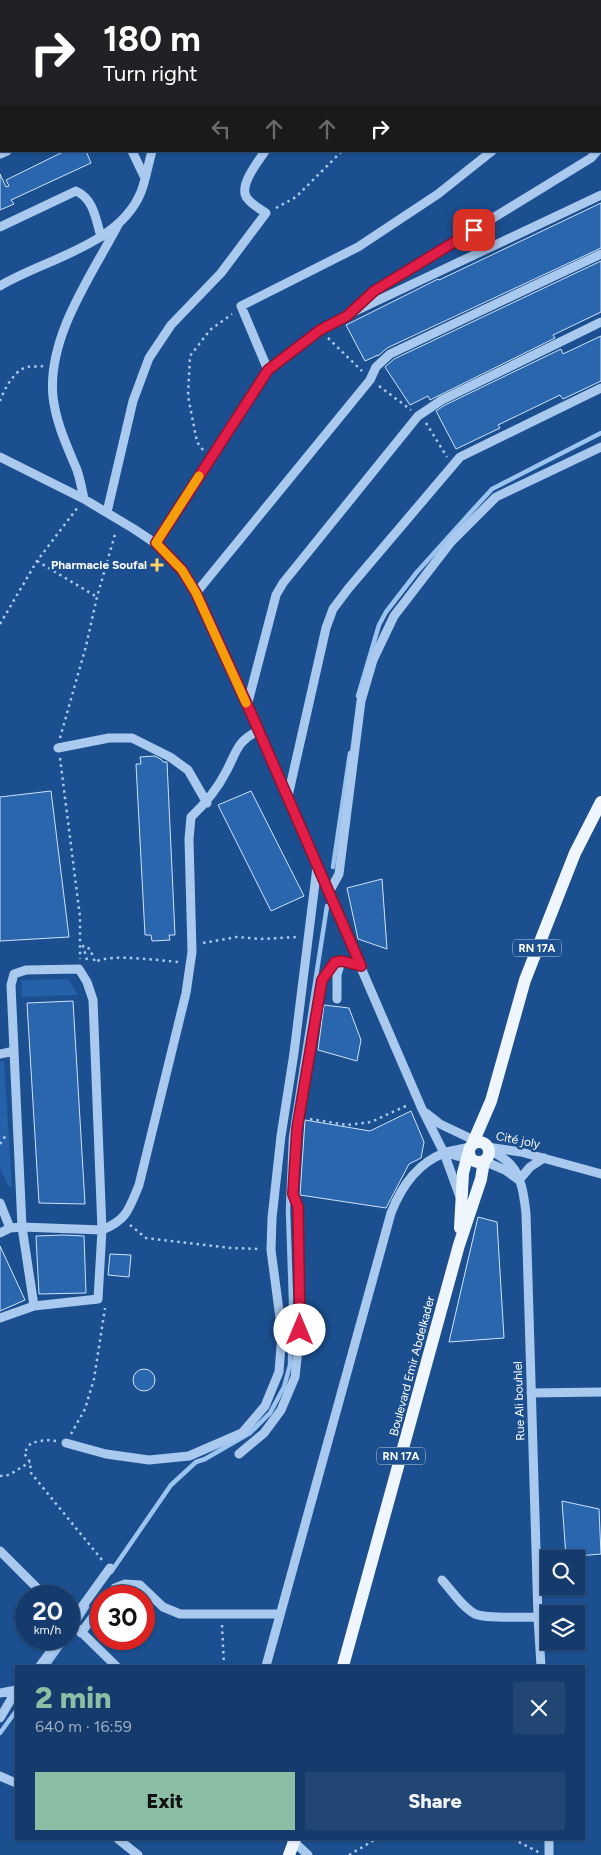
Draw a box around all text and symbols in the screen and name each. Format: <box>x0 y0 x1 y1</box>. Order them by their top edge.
text: 180 m <box>103 18 201 60</box>
icon: right <box>20 20 85 85</box>
text: Turn right <box>103 60 198 87</box>
icon: left <box>207 115 235 143</box>
icon: ahead <box>260 115 288 143</box>
icon: ahead <box>313 115 341 143</box>
icon: right <box>366 115 394 143</box>
pin <box>453 209 495 251</box>
icon: arrive <box>460 216 488 244</box>
place label: Pharmacie Soufal <box>51 558 147 572</box>
marker: Pharmacie Soufal <box>151 559 163 571</box>
road number: RN 17A <box>513 940 561 956</box>
street label: Cité joly <box>495 1129 542 1151</box>
street label: Boulevard Emir Abdelkader <box>387 1295 437 1437</box>
position arrow <box>273 1303 325 1355</box>
street label: Rue Ali bouhlel <box>511 1361 527 1441</box>
road number: RN 17A <box>377 1448 425 1464</box>
map controls <box>540 1550 585 1650</box>
button: search <box>540 1550 585 1595</box>
speed limit sign: 30 <box>90 1585 155 1650</box>
text: 20 <box>32 1596 63 1626</box>
button: layers <box>540 1605 585 1650</box>
text: km/h <box>34 1623 61 1637</box>
text: 2 min <box>35 1679 112 1716</box>
button: close <box>513 1682 565 1734</box>
text: 640 m · 16:59 <box>35 1717 132 1736</box>
button: Exit <box>35 1772 295 1830</box>
button: Share <box>305 1772 565 1830</box>

